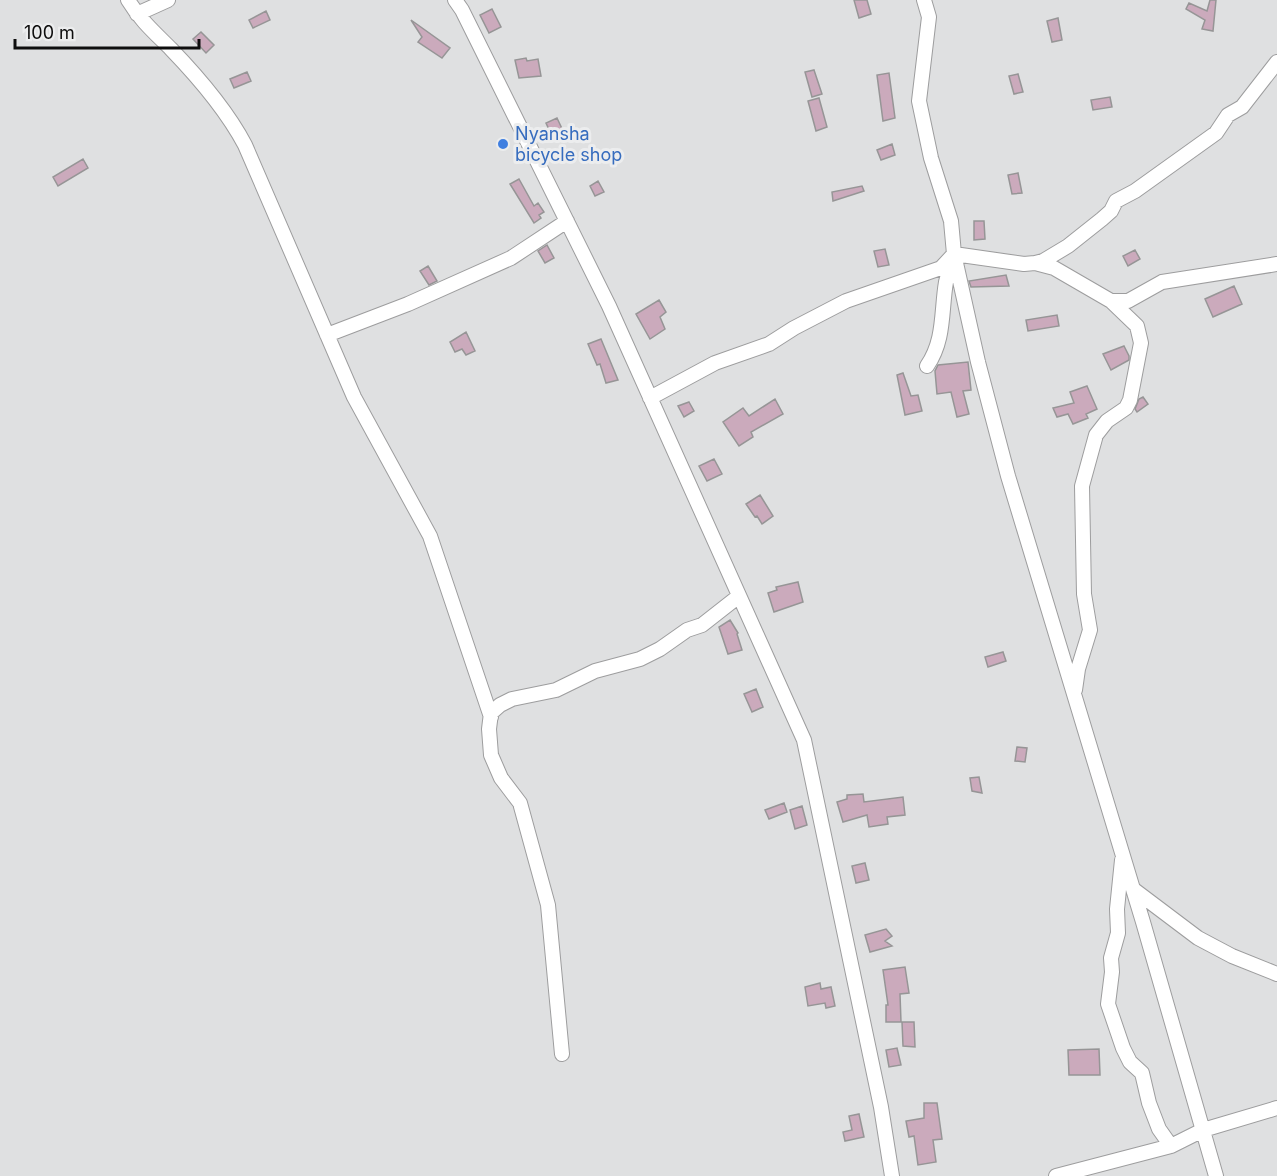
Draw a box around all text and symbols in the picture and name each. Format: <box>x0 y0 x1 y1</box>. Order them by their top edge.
scale bar <box>15 12 200 50</box>
text: 100 m <box>24 22 75 43</box>
place label: Nyansha bicycle shop <box>515 123 622 165</box>
marker: Nyansha bicycle shop <box>496 137 510 151</box>

